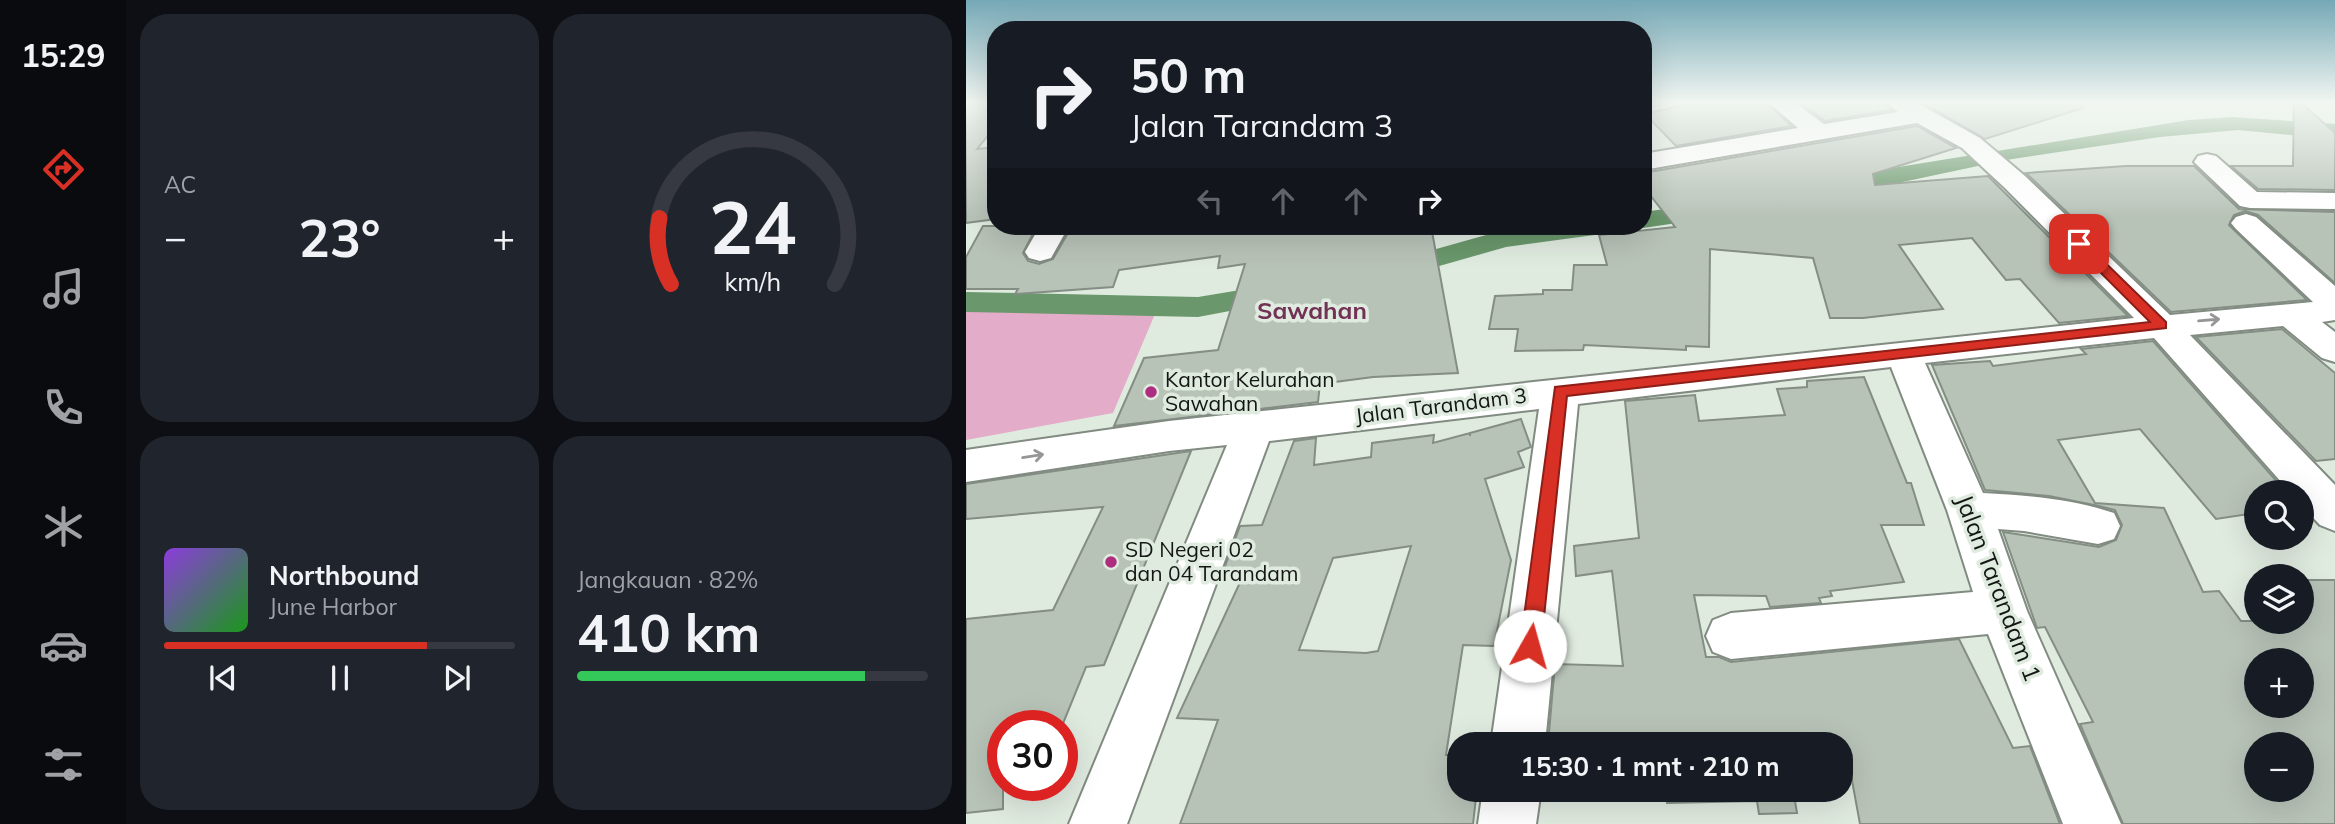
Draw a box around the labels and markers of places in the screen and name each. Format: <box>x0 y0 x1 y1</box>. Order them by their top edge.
pin <box>2049 214 2109 274</box>
place label: Kantor Kelurahan Sawahan <box>1165 366 1335 416</box>
marker: Kantor Kelurahan Sawahan <box>1143 384 1159 400</box>
place label: SD Negeri 02 dan 04 Tarandam <box>1125 536 1298 586</box>
marker: SD Negeri 02 dan 04 Tarandam <box>1103 554 1119 570</box>

